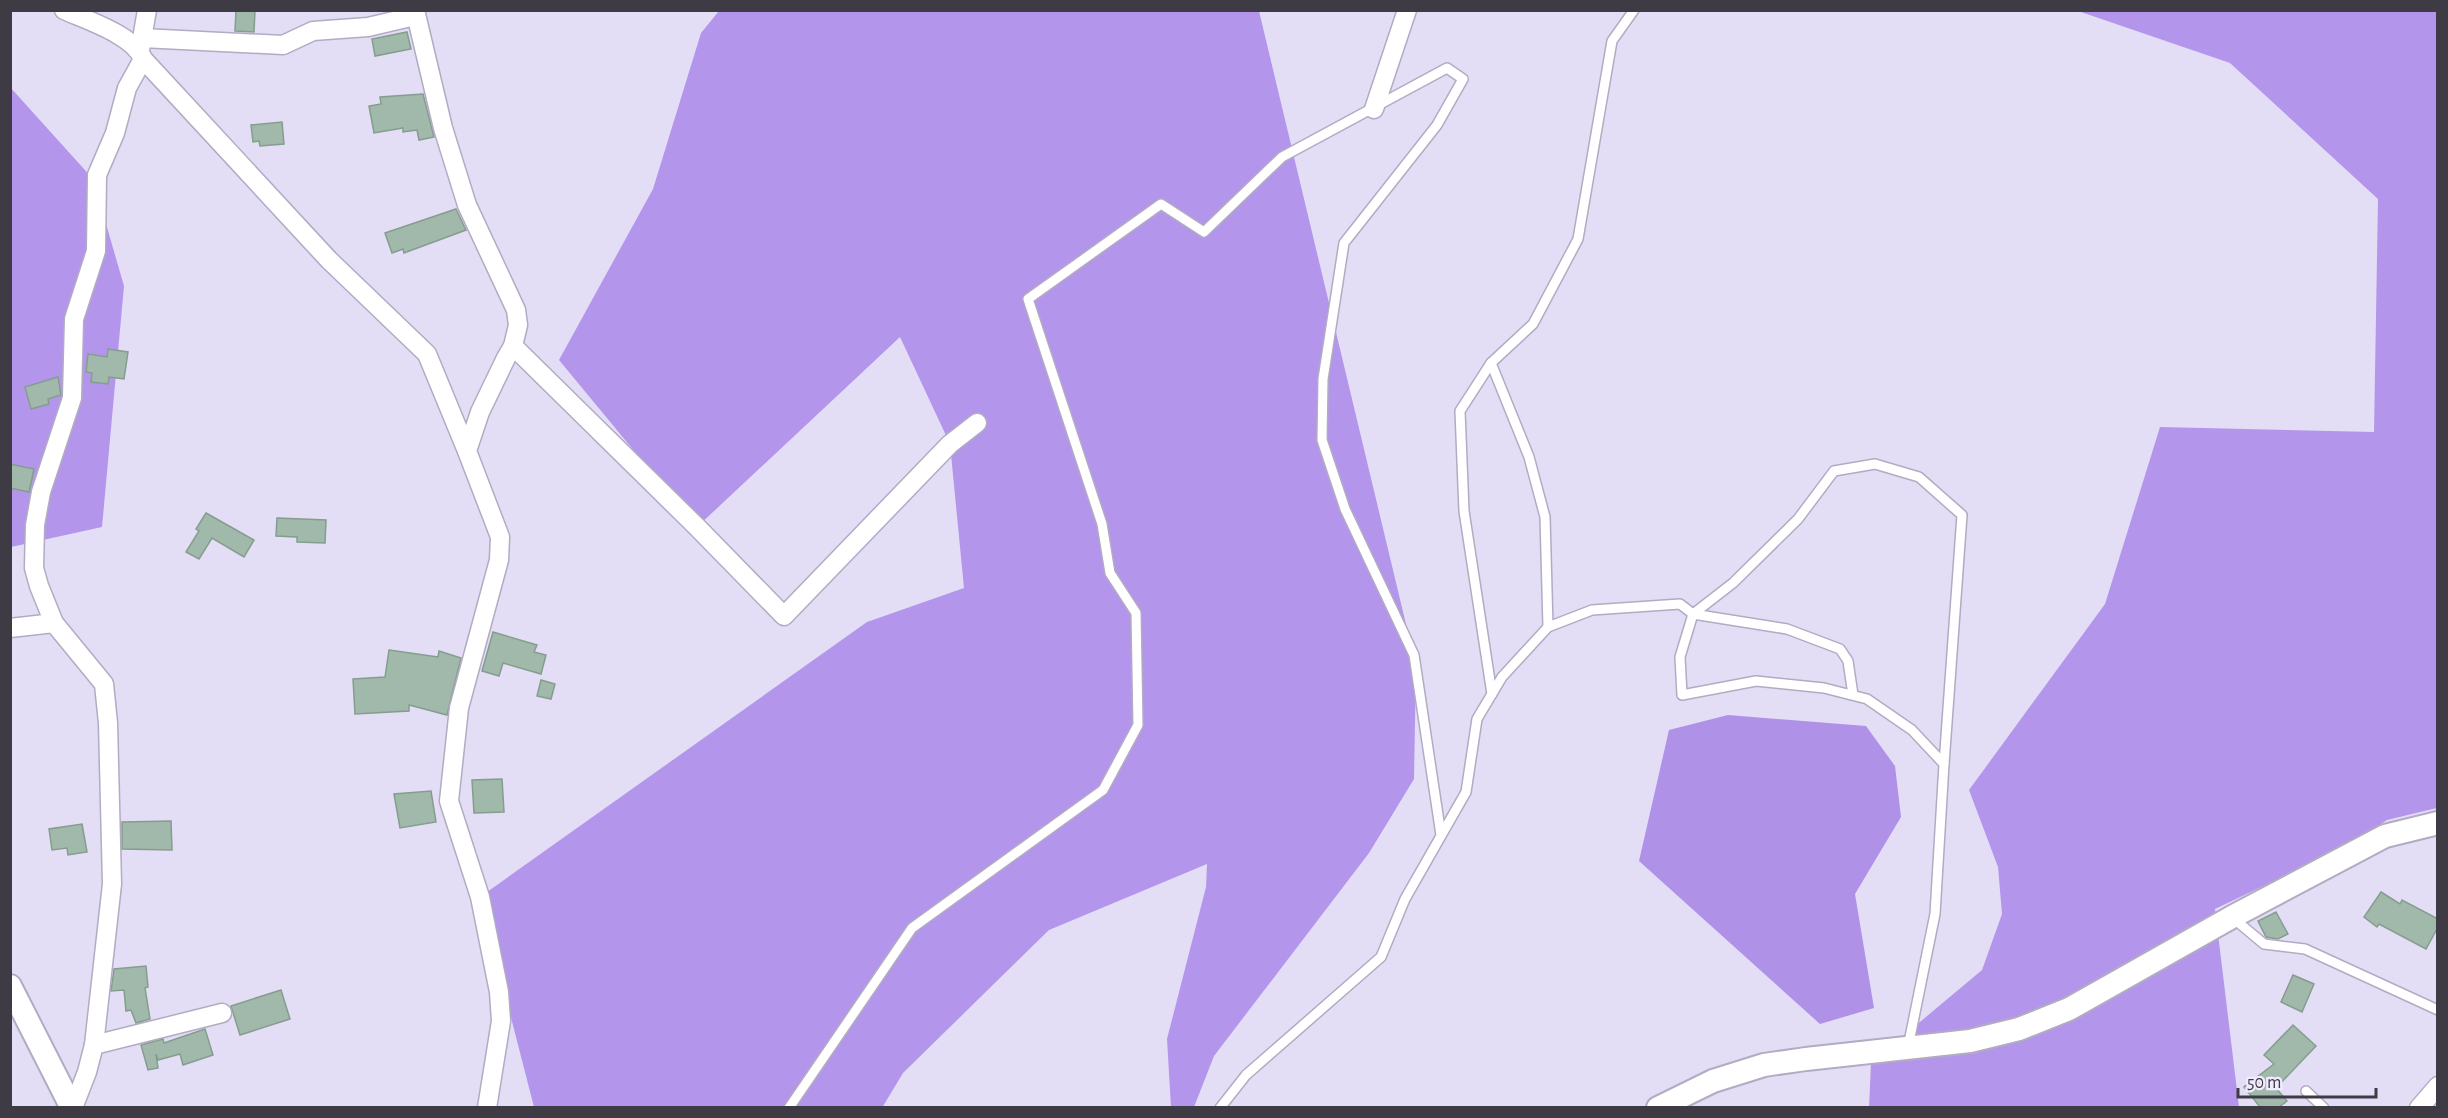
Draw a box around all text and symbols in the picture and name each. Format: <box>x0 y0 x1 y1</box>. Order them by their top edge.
scale bar <box>2238 1061 2376 1099</box>
text: 50 m <box>2247 1074 2281 1092</box>

